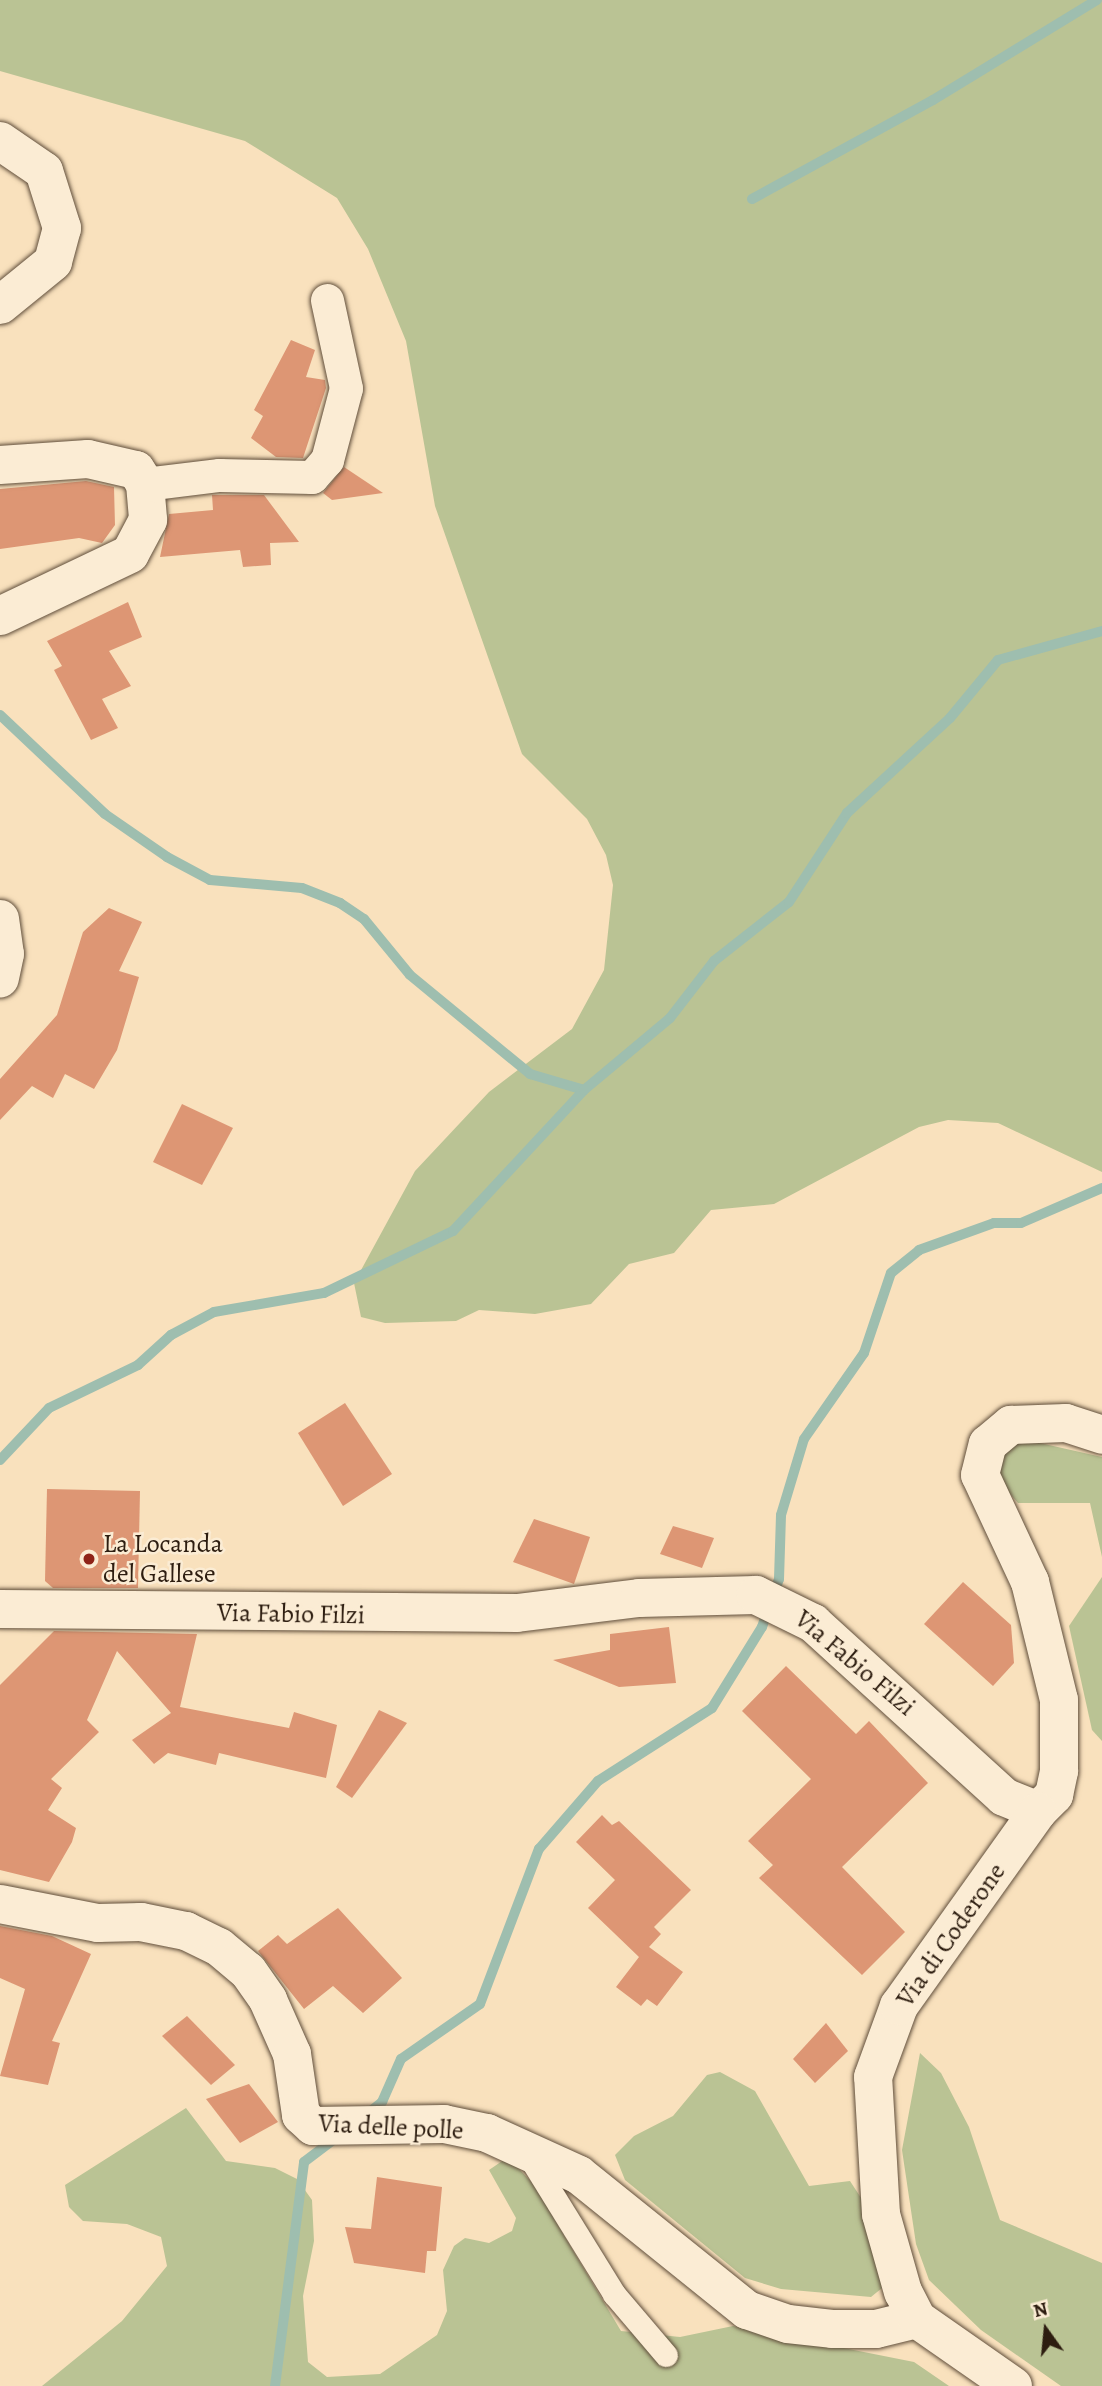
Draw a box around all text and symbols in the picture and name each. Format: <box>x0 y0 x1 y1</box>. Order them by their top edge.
place label: La Locanda del Gallese <box>103 1528 223 1590</box>
marker: La Locanda del Gallese <box>81 1551 97 1567</box>
street label: Via Fabio Filzi <box>217 1597 365 1631</box>
street label: Via Fabio Filzi <box>788 1603 922 1723</box>
street label: Via di Coderone <box>890 1857 1012 2013</box>
street label: Via delle polle <box>318 2108 464 2146</box>
north arrow <box>1011 2295 1081 2365</box>
text: N <box>1031 2295 1051 2324</box>

